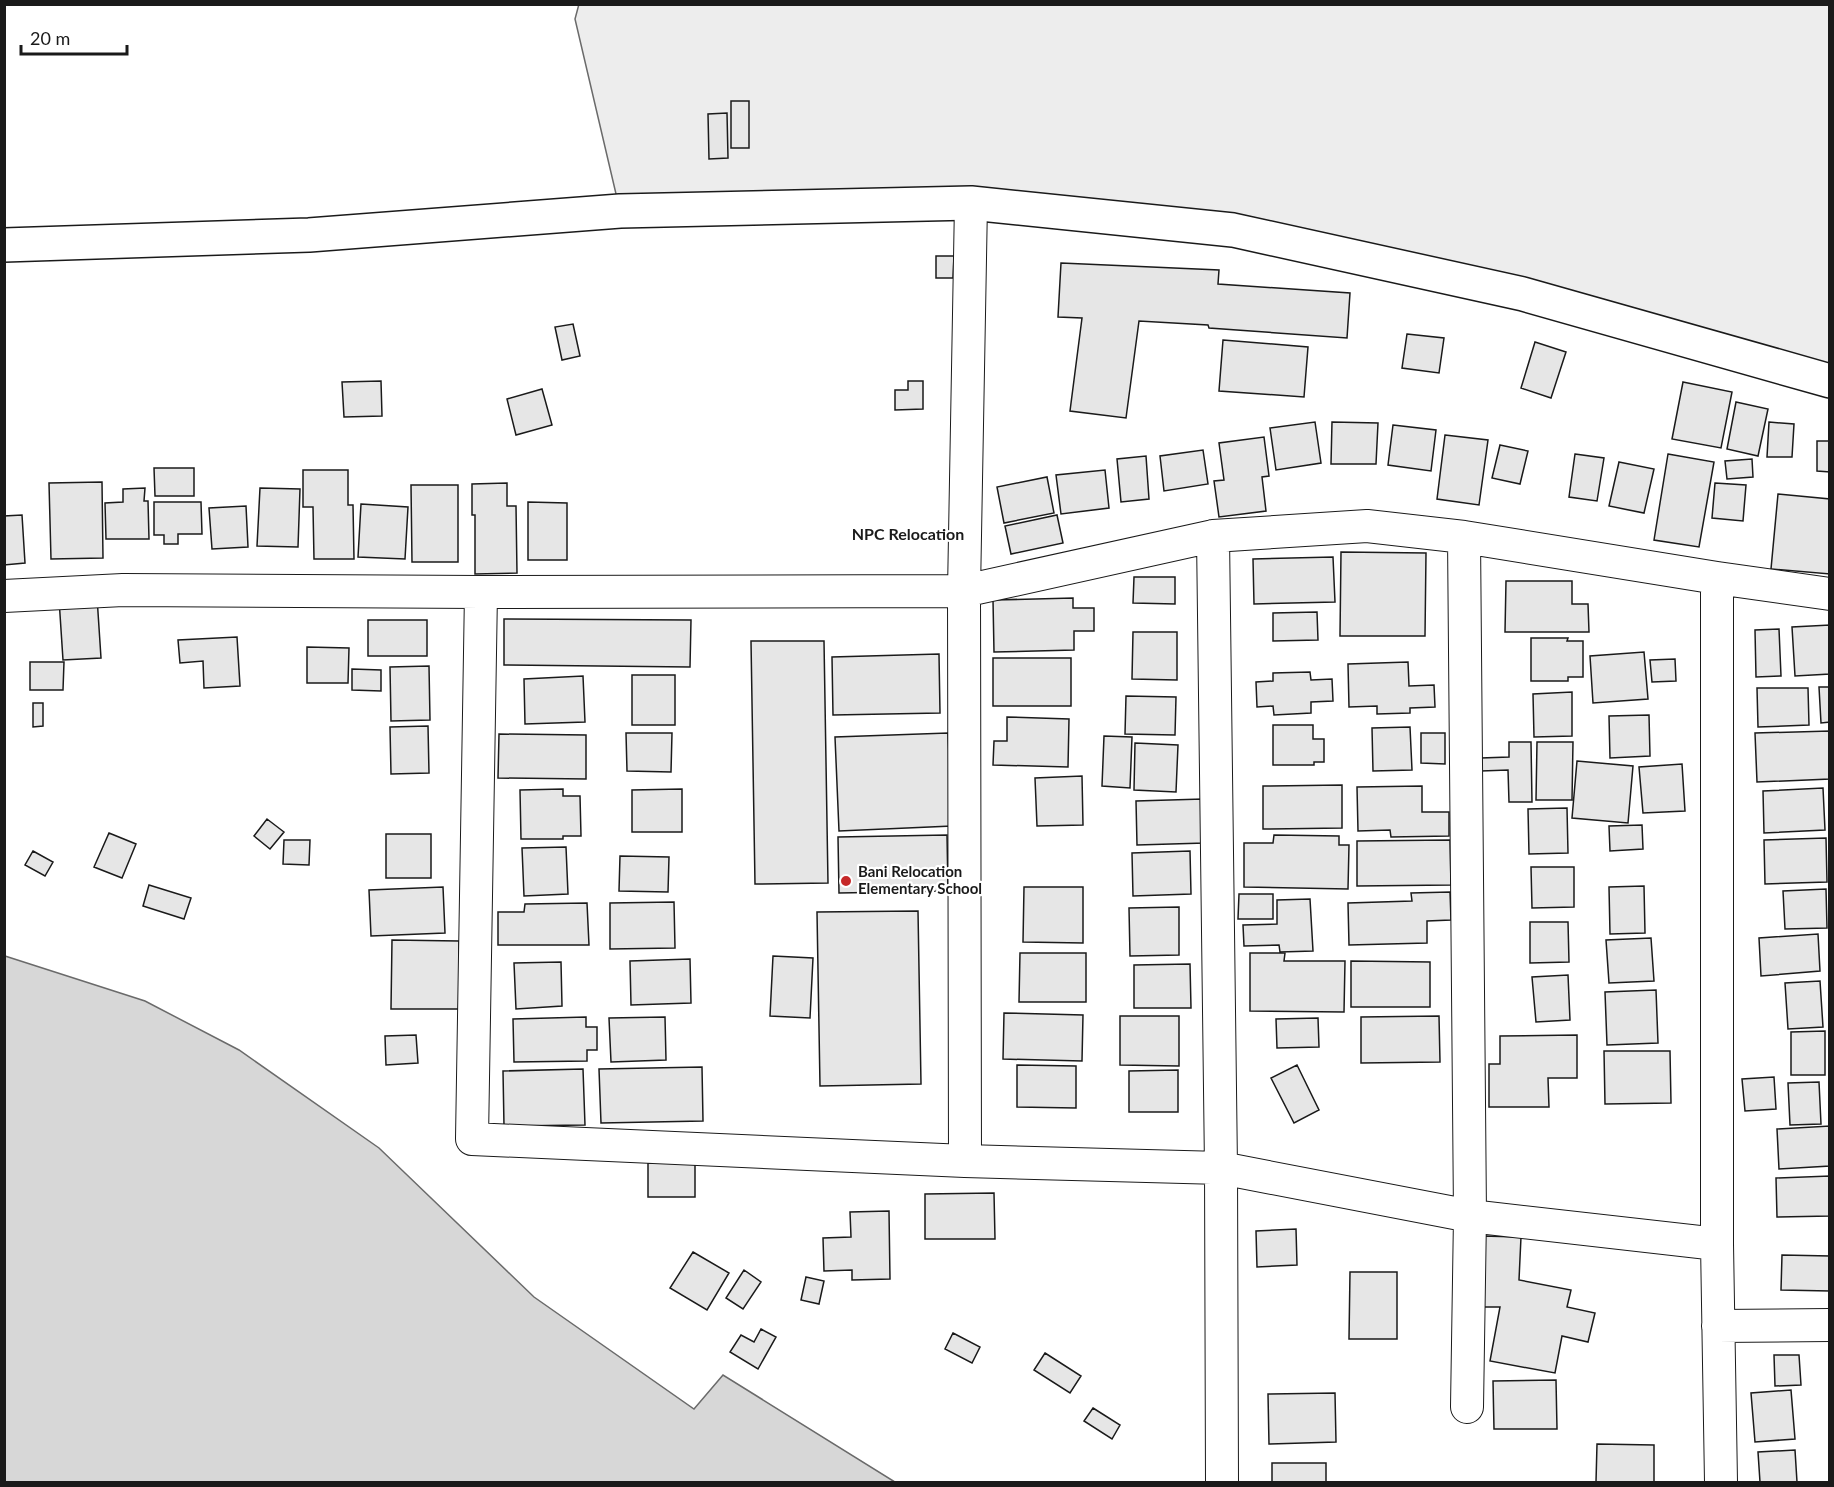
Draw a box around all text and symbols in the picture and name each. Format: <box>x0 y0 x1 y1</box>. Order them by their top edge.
scale bar <box>21 18 128 56</box>
text: 20 m <box>30 27 70 49</box>
district label: NPC Relocation <box>852 524 964 543</box>
place label: Bani Relocation Elementary School <box>858 862 982 897</box>
marker: Bani Relocation Elementary School <box>839 874 853 888</box>

